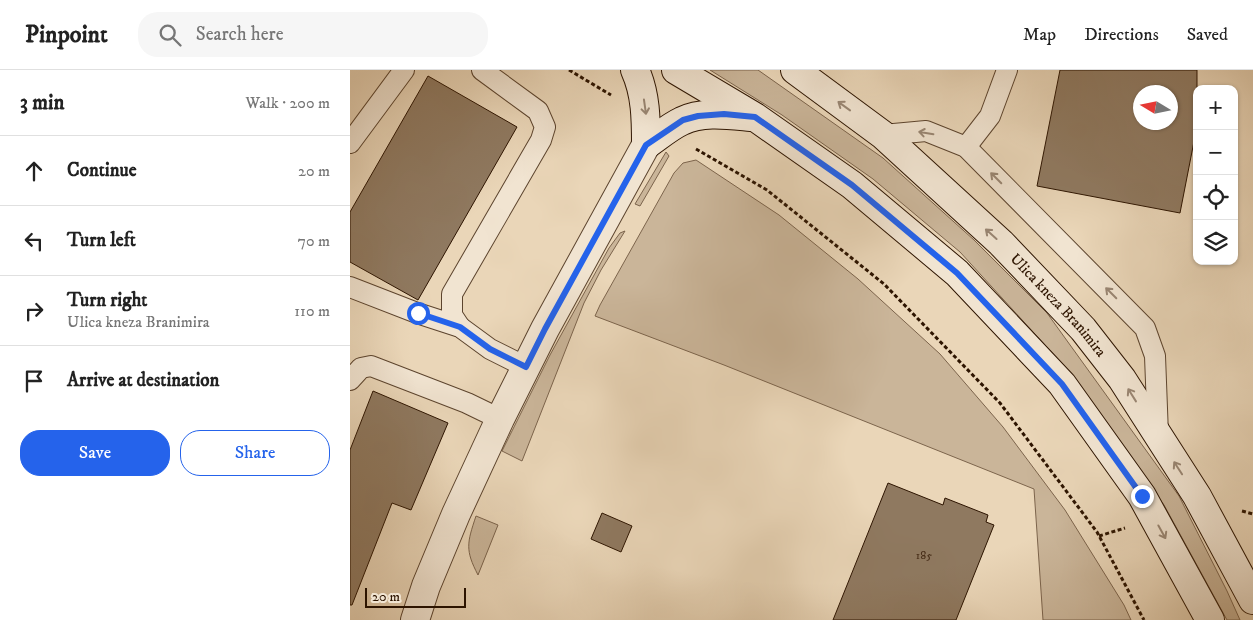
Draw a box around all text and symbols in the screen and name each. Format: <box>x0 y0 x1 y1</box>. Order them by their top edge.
search box <box>138 12 488 57</box>
text: Pinpoint <box>25 20 108 50</box>
icon: search <box>156 21 184 49</box>
text: Search here <box>196 23 284 46</box>
text: Map <box>1023 24 1056 46</box>
text: Directions <box>1084 24 1159 46</box>
text: Saved <box>1187 24 1228 46</box>
north arrow <box>1133 85 1178 130</box>
map controls <box>1193 85 1238 265</box>
button: + <box>1193 85 1238 130</box>
text: 3 min <box>20 90 65 116</box>
text: Walk · 200 m <box>246 93 330 113</box>
one-way arrow <box>640 99 650 115</box>
one-way arrow <box>837 101 851 111</box>
one-way arrow <box>918 128 934 137</box>
button: − <box>1193 130 1238 175</box>
icon: ahead <box>20 157 48 185</box>
text: Continue <box>67 159 137 182</box>
text: 20 m <box>298 161 330 181</box>
one-way arrow <box>990 172 1002 184</box>
button: locate <box>1193 175 1238 220</box>
button: layers <box>1193 220 1238 265</box>
icon: left <box>20 227 48 255</box>
one-way arrow <box>985 228 998 240</box>
text: Turn left <box>67 229 136 252</box>
text: 70 m <box>298 231 330 251</box>
street label: Ulica kneza Branimira <box>1006 250 1111 361</box>
one-way arrow <box>1104 287 1117 299</box>
text: Turn right <box>67 289 147 312</box>
icon: right <box>20 297 48 325</box>
text: 110 m <box>294 301 330 321</box>
route start <box>407 302 430 325</box>
text: Ulica kneza Branimira <box>67 312 210 332</box>
icon: arrive <box>20 367 48 395</box>
text: Arrive at destination <box>67 369 219 392</box>
one-way arrow <box>1127 389 1137 403</box>
button: Save <box>20 430 170 476</box>
button: Share <box>180 430 330 476</box>
one-way arrow <box>1173 461 1184 475</box>
route end <box>1131 485 1154 508</box>
one-way arrow <box>1157 524 1167 539</box>
house number: 185 <box>916 548 932 563</box>
scale bar <box>365 585 466 608</box>
text: 20 m <box>372 588 400 606</box>

